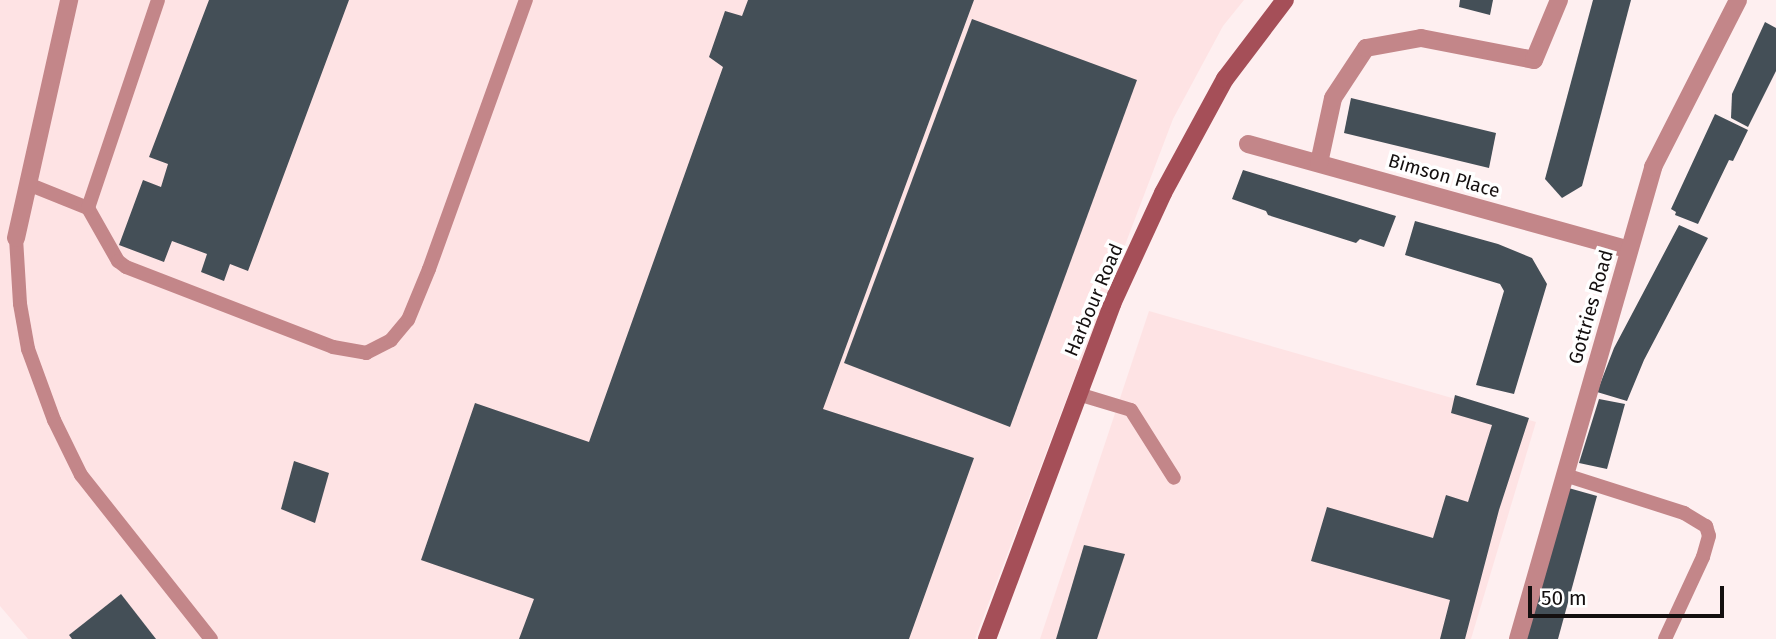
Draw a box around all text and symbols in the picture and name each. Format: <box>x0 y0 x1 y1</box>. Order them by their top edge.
street label: Bimson Place <box>1386 149 1502 203</box>
street label: Harbour Road <box>1060 240 1128 360</box>
street label: Gottries Road <box>1564 247 1618 367</box>
scale bar <box>1531 572 1727 616</box>
text: 50 m <box>1541 585 1587 611</box>

